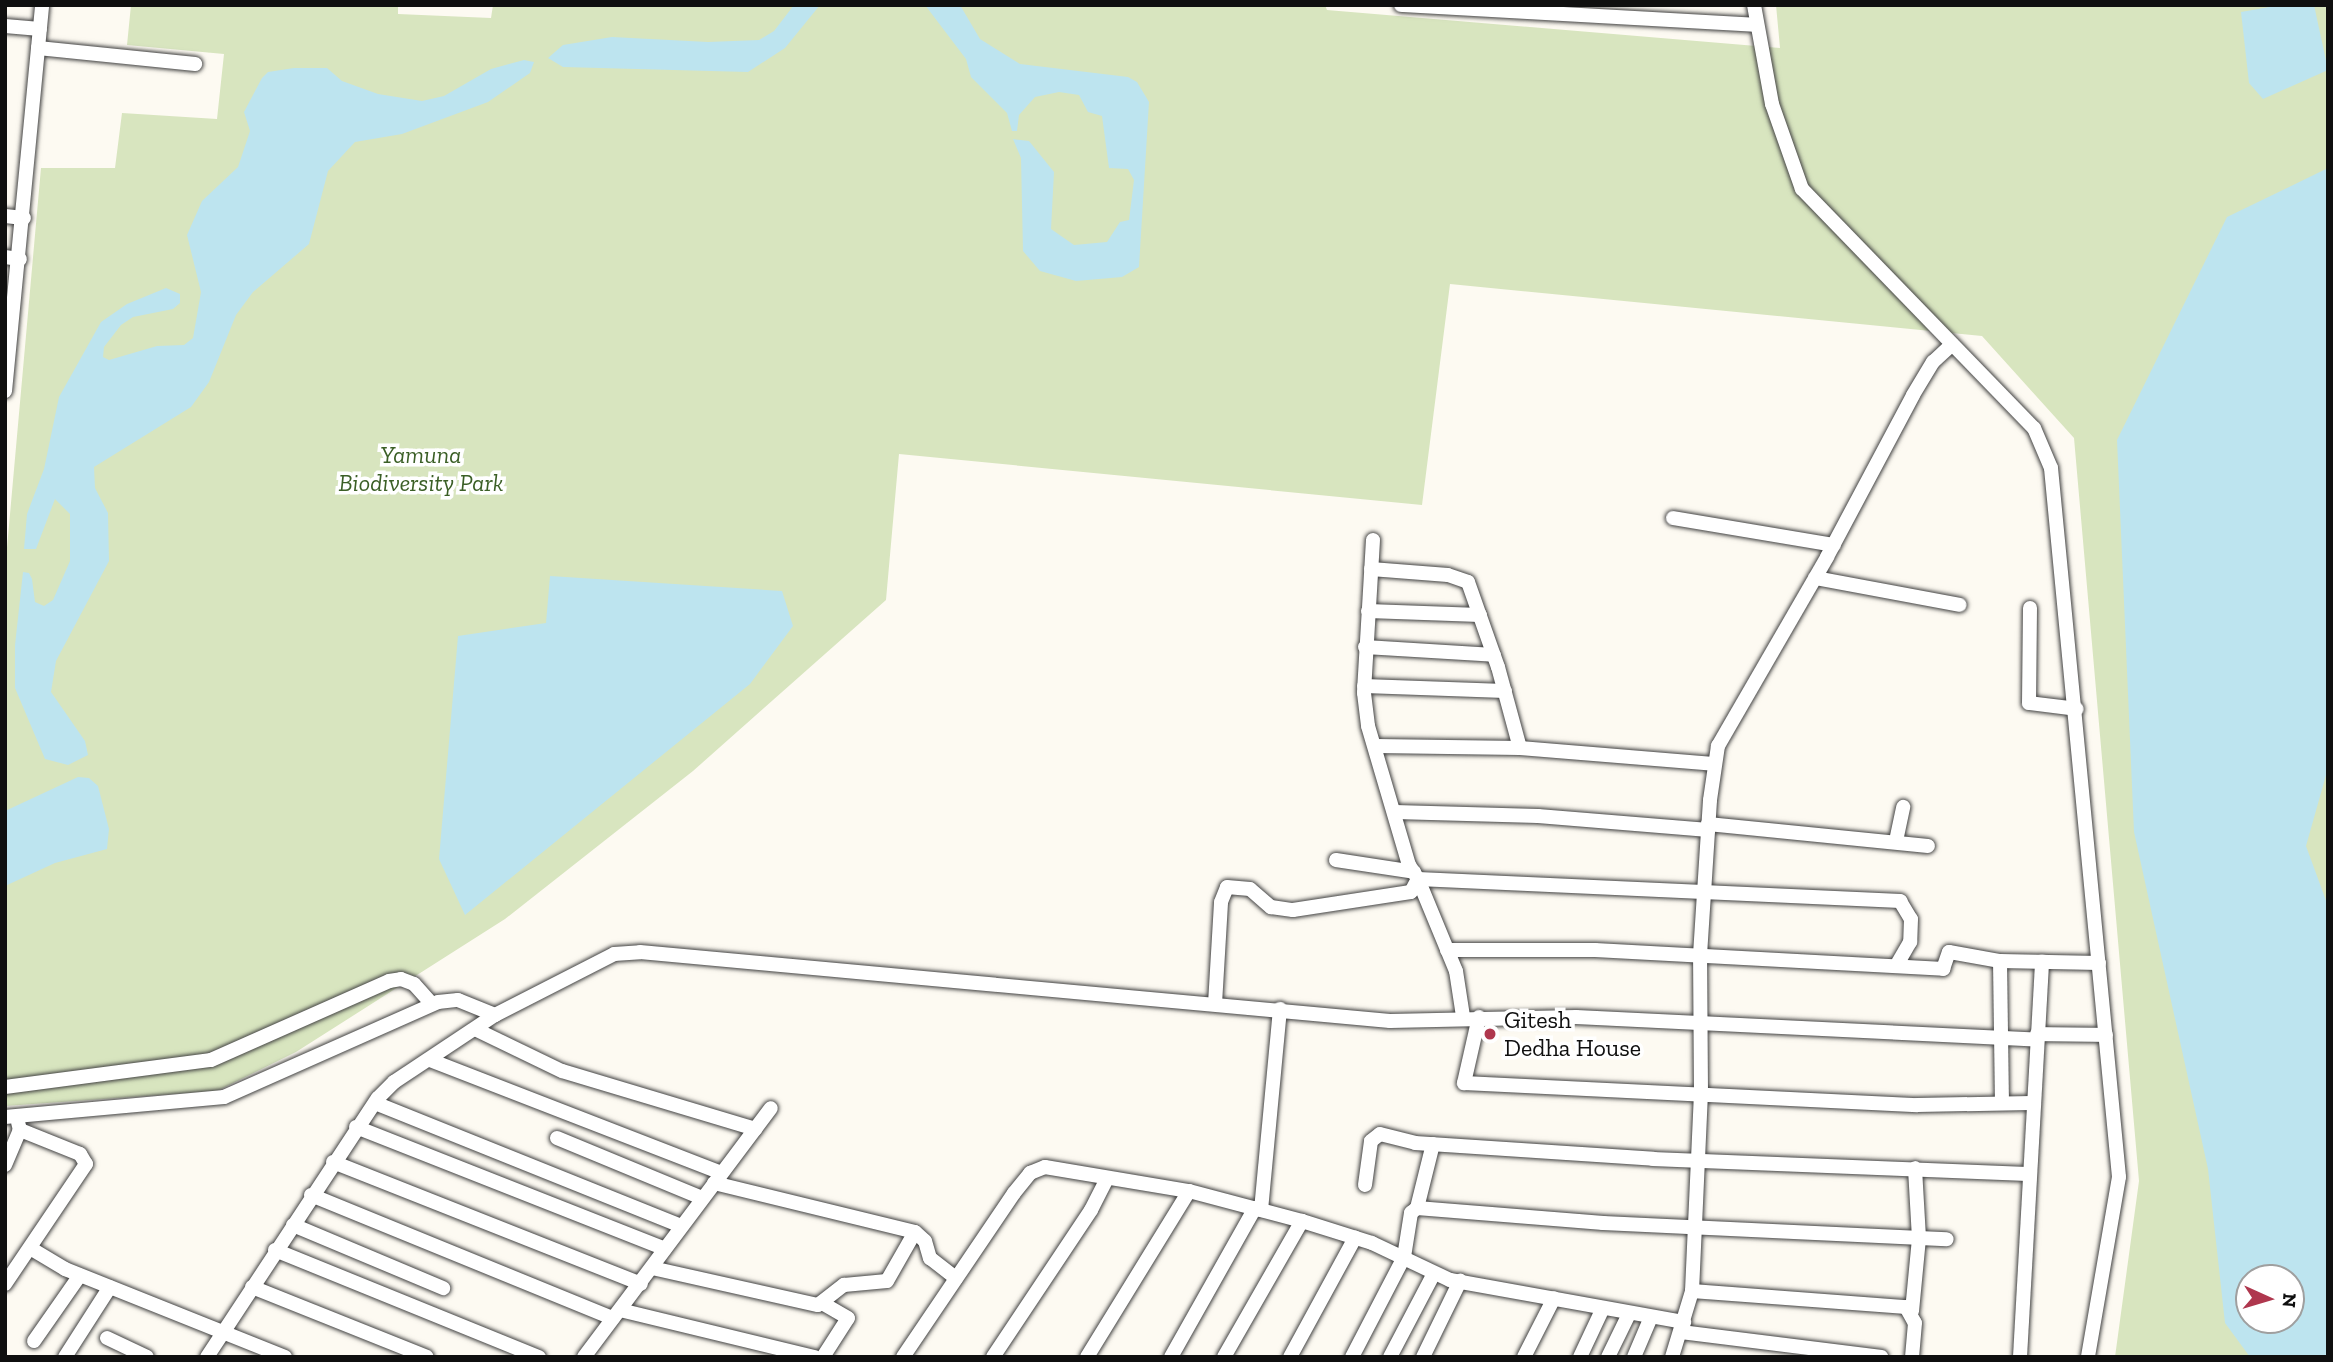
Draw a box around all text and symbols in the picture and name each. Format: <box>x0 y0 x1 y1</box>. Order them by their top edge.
park label: Yamuna Biodiversity Park <box>339 441 503 497</box>
place label: Gitesh Dedha House <box>1504 1006 1641 1062</box>
marker: Gitesh Dedha House <box>1482 1026 1498 1042</box>
north arrow <box>2235 1264 2305 1334</box>
text: N <box>2277 1292 2301 1308</box>

